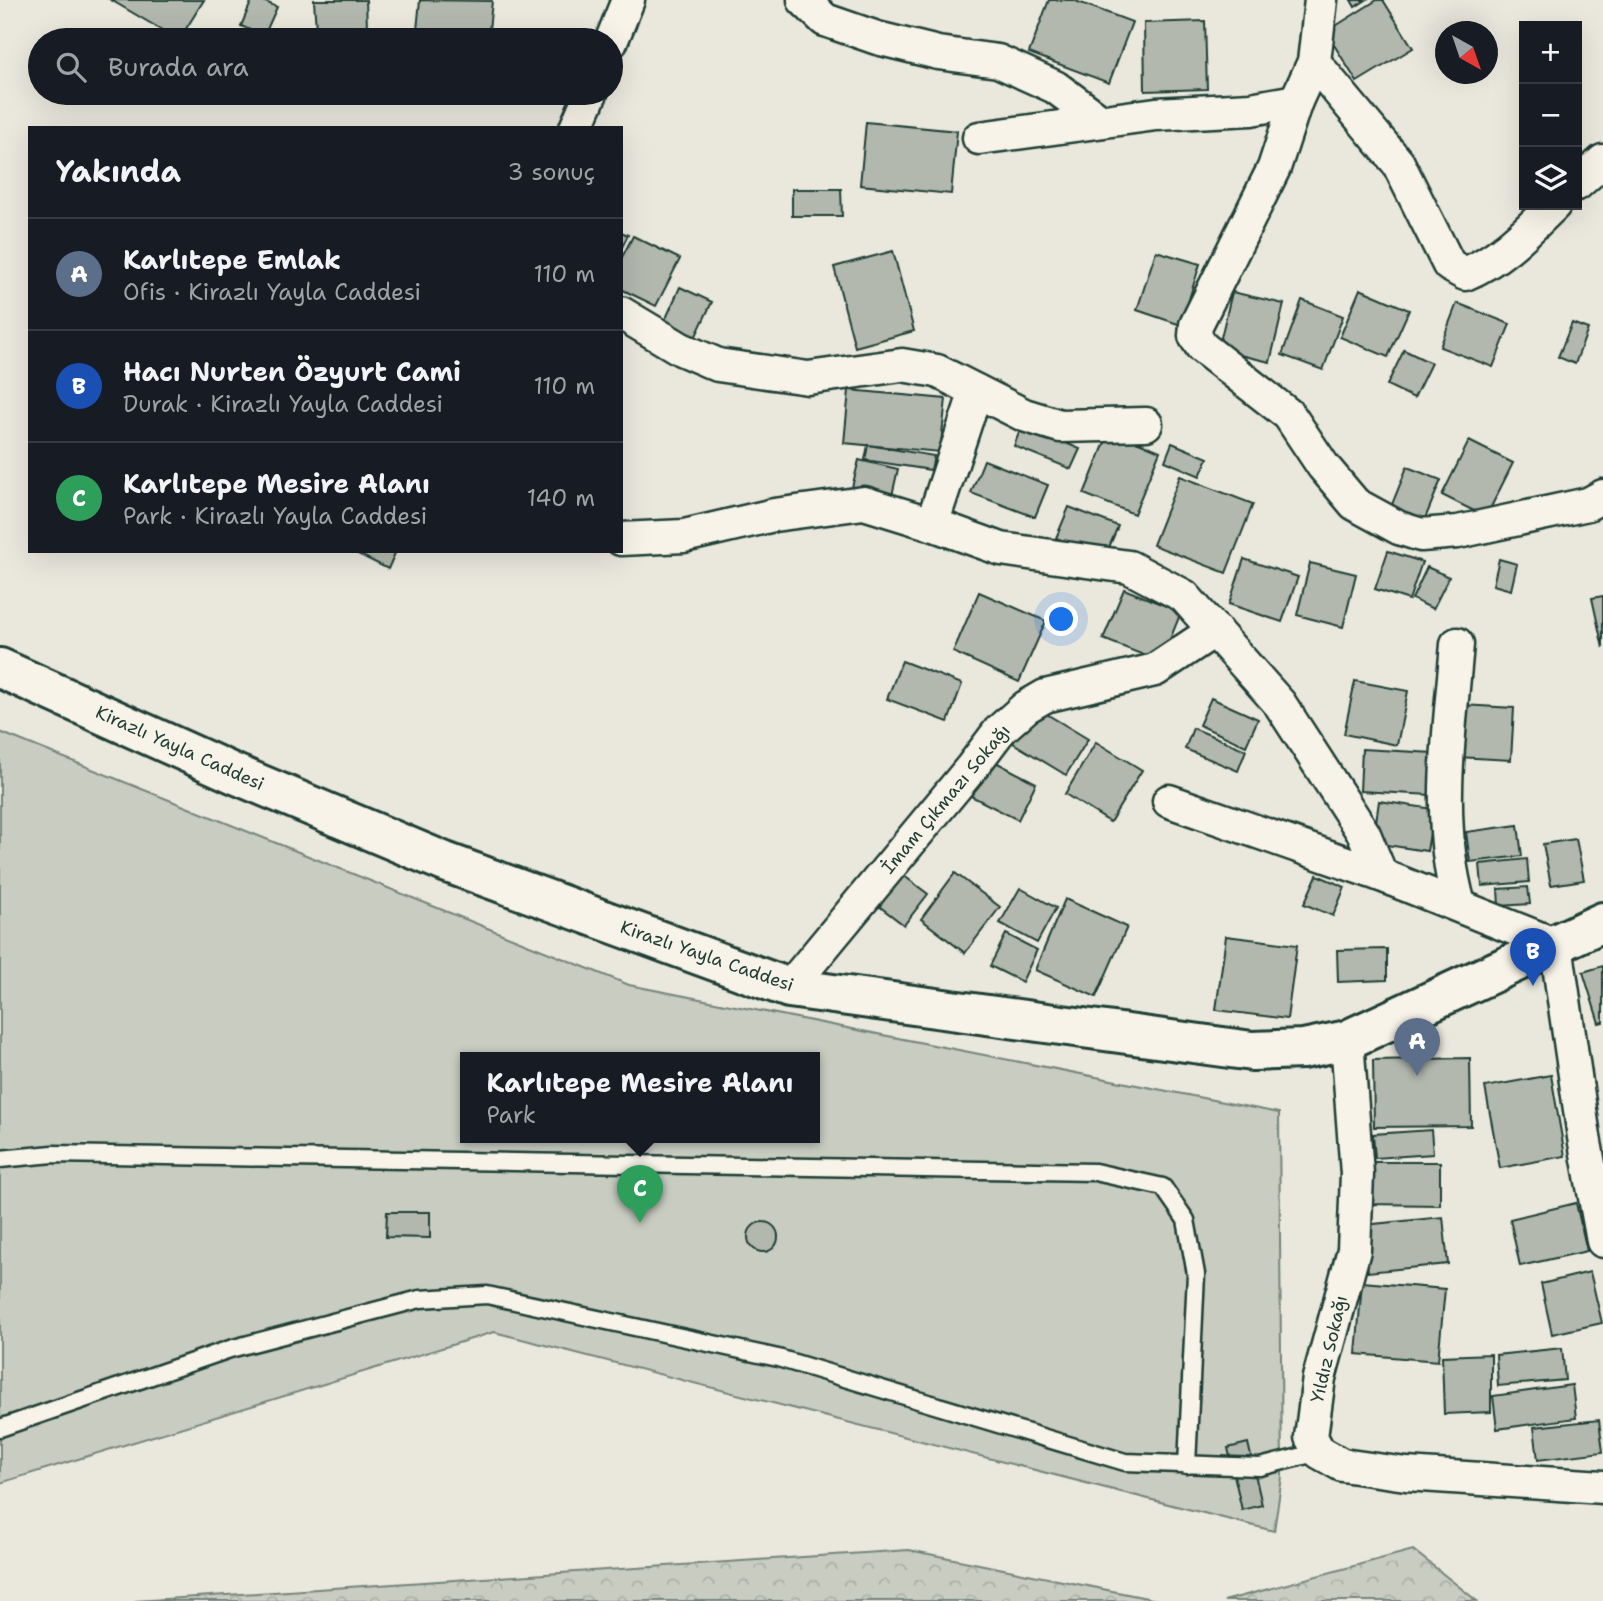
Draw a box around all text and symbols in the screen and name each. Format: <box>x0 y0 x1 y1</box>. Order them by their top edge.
north arrow <box>1435 21 1498 84</box>
map controls <box>1519 21 1582 210</box>
button: + <box>1519 21 1582 84</box>
search box <box>28 28 623 105</box>
icon: search <box>52 48 90 86</box>
text: Burada ara <box>108 49 249 84</box>
button: − <box>1519 84 1582 147</box>
button: layers <box>1519 147 1582 210</box>
text: Yakında <box>56 151 181 192</box>
text: 3 sonuç <box>508 157 595 187</box>
text: Karlıtepe Emlak <box>123 242 341 277</box>
text: A <box>70 259 88 289</box>
text: 110 m <box>533 259 595 289</box>
text: Ofis · Kirazlı Yayla Caddesi <box>123 277 421 307</box>
text: Hacı Nurten Özyurt Cami <box>123 354 461 389</box>
text: B <box>72 371 86 401</box>
text: 110 m <box>533 371 595 401</box>
text: Durak · Kirazlı Yayla Caddesi <box>123 389 443 419</box>
text: Karlıtepe Mesire Alanı <box>123 466 430 501</box>
text: C <box>72 483 86 513</box>
text: 140 m <box>527 483 595 513</box>
text: Park · Kirazlı Yayla Caddesi <box>123 501 427 531</box>
your location <box>1044 602 1078 636</box>
street label: Kirazlı Yayla Caddesi <box>92 700 268 796</box>
street label: İmam Çıkmazı Sokağı <box>876 719 1016 879</box>
street label: Kirazlı Yayla Caddesi <box>617 915 797 997</box>
pin: B <box>1510 928 1556 986</box>
pin: A <box>1394 1018 1440 1076</box>
popup <box>460 1052 820 1143</box>
text: Karlıtepe Mesire Alanı <box>487 1065 793 1100</box>
text: Park <box>487 1100 536 1130</box>
pin: C <box>617 1165 663 1223</box>
street label: Yıldız Sokağı <box>1305 1293 1353 1405</box>

